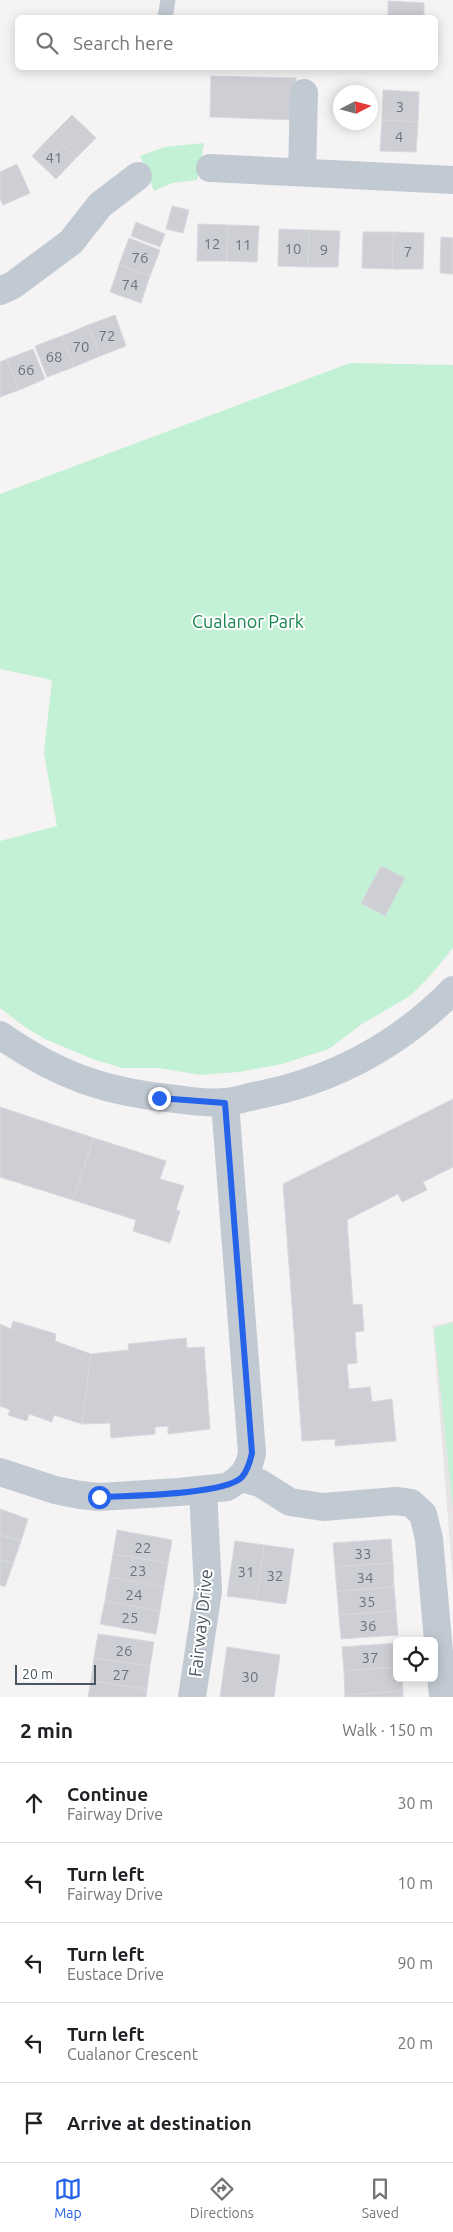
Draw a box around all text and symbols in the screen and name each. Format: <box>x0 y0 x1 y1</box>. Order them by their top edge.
search box <box>15 15 438 70</box>
icon: search <box>33 29 61 57</box>
text: Search here <box>73 32 173 54</box>
north arrow <box>333 85 378 130</box>
house number: 3 <box>396 98 404 115</box>
house number: 4 <box>395 128 403 145</box>
house number: 41 <box>46 149 62 166</box>
house number: 12 <box>204 235 220 252</box>
house number: 11 <box>235 236 251 253</box>
house number: 10 <box>285 240 301 257</box>
house number: 9 <box>320 241 328 258</box>
house number: 7 <box>404 243 412 260</box>
house number: 76 <box>132 249 148 266</box>
house number: 74 <box>122 276 138 293</box>
house number: 72 <box>99 327 115 344</box>
house number: 70 <box>73 338 89 355</box>
house number: 68 <box>46 348 62 365</box>
house number: 66 <box>18 361 34 378</box>
park label: Cualanor Park <box>192 611 304 631</box>
route end <box>148 1087 171 1110</box>
route start <box>88 1486 111 1509</box>
house number: 22 <box>135 1539 151 1556</box>
house number: 33 <box>355 1545 371 1562</box>
house number: 23 <box>130 1562 146 1579</box>
house number: 31 <box>238 1563 254 1580</box>
house number: 32 <box>267 1567 283 1584</box>
street label: Fairway Drive <box>184 1568 216 1678</box>
house number: 34 <box>357 1569 373 1586</box>
house number: 24 <box>126 1586 142 1603</box>
house number: 35 <box>359 1593 375 1610</box>
house number: 25 <box>122 1609 138 1626</box>
house number: 36 <box>360 1617 376 1634</box>
map controls <box>393 1637 438 1682</box>
button: locate <box>393 1637 438 1682</box>
house number: 26 <box>116 1642 132 1659</box>
house number: 37 <box>362 1649 378 1666</box>
scale bar <box>15 1662 96 1685</box>
text: 20 m <box>22 1666 53 1682</box>
house number: 27 <box>113 1666 129 1683</box>
house number: 30 <box>242 1668 258 1685</box>
text: 2 min <box>20 1718 73 1742</box>
text: Walk · 150 m <box>342 1721 433 1739</box>
text: Continue <box>67 1783 148 1805</box>
icon: ahead <box>20 1789 48 1817</box>
text: 30 m <box>397 1794 433 1812</box>
text: Fairway Drive <box>67 1805 163 1823</box>
text: Turn left <box>67 1863 145 1885</box>
icon: left <box>20 1869 48 1897</box>
text: 10 m <box>397 1874 433 1892</box>
text: Fairway Drive <box>67 1885 163 1903</box>
text: Turn left <box>67 1943 145 1965</box>
icon: left <box>20 1949 48 1977</box>
text: 90 m <box>397 1954 433 1972</box>
text: Eustace Drive <box>67 1965 164 1983</box>
text: Turn left <box>67 2023 145 2045</box>
icon: left <box>20 2029 48 2057</box>
text: 20 m <box>397 2034 433 2052</box>
text: Cualanor Crescent <box>67 2045 198 2063</box>
icon: arrive <box>20 2109 48 2137</box>
text: Arrive at destination <box>67 2112 252 2134</box>
tab: Map <box>54 2175 82 2221</box>
tab: Directions <box>190 2175 254 2221</box>
tab: Saved <box>362 2175 399 2221</box>

